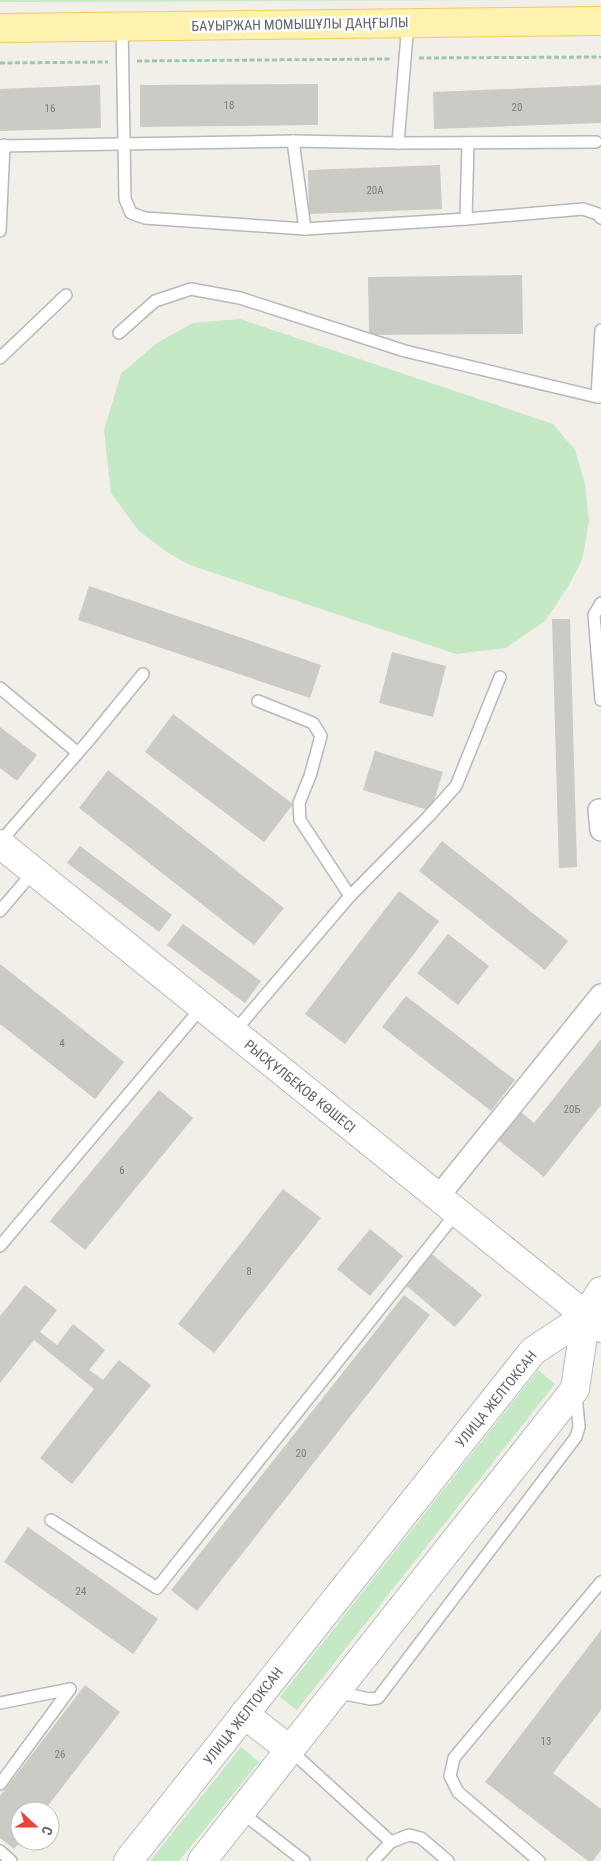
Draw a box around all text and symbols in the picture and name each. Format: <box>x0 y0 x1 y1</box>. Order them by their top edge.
street label: БАУЫРЖАН МОМЫШҰЛЫ ДАҢҒЫЛЫ <box>191 14 409 34</box>
house number: 18 <box>224 99 234 112</box>
house number: 20 <box>512 101 522 114</box>
house number: 16 <box>45 102 55 115</box>
house number: 20А <box>366 184 384 197</box>
street label: РЫСҚҰЛБЕКОВ КӨШЕСІ <box>241 1036 359 1136</box>
house number: 4 <box>59 1037 65 1050</box>
house number: 20Б <box>564 1103 580 1116</box>
house number: 6 <box>119 1164 125 1177</box>
house number: 8 <box>246 1265 252 1278</box>
street label: УЛИЦА ЖЕЛТОКСАН <box>452 1348 540 1450</box>
house number: 20 <box>296 1447 306 1460</box>
house number: 24 <box>76 1585 87 1598</box>
street label: УЛИЦА ЖЕЛТОКСАН <box>200 1664 286 1768</box>
house number: 13 <box>541 1735 551 1748</box>
house number: 26 <box>55 1748 65 1761</box>
north arrow <box>10 1801 60 1851</box>
text: С <box>38 1824 56 1837</box>

